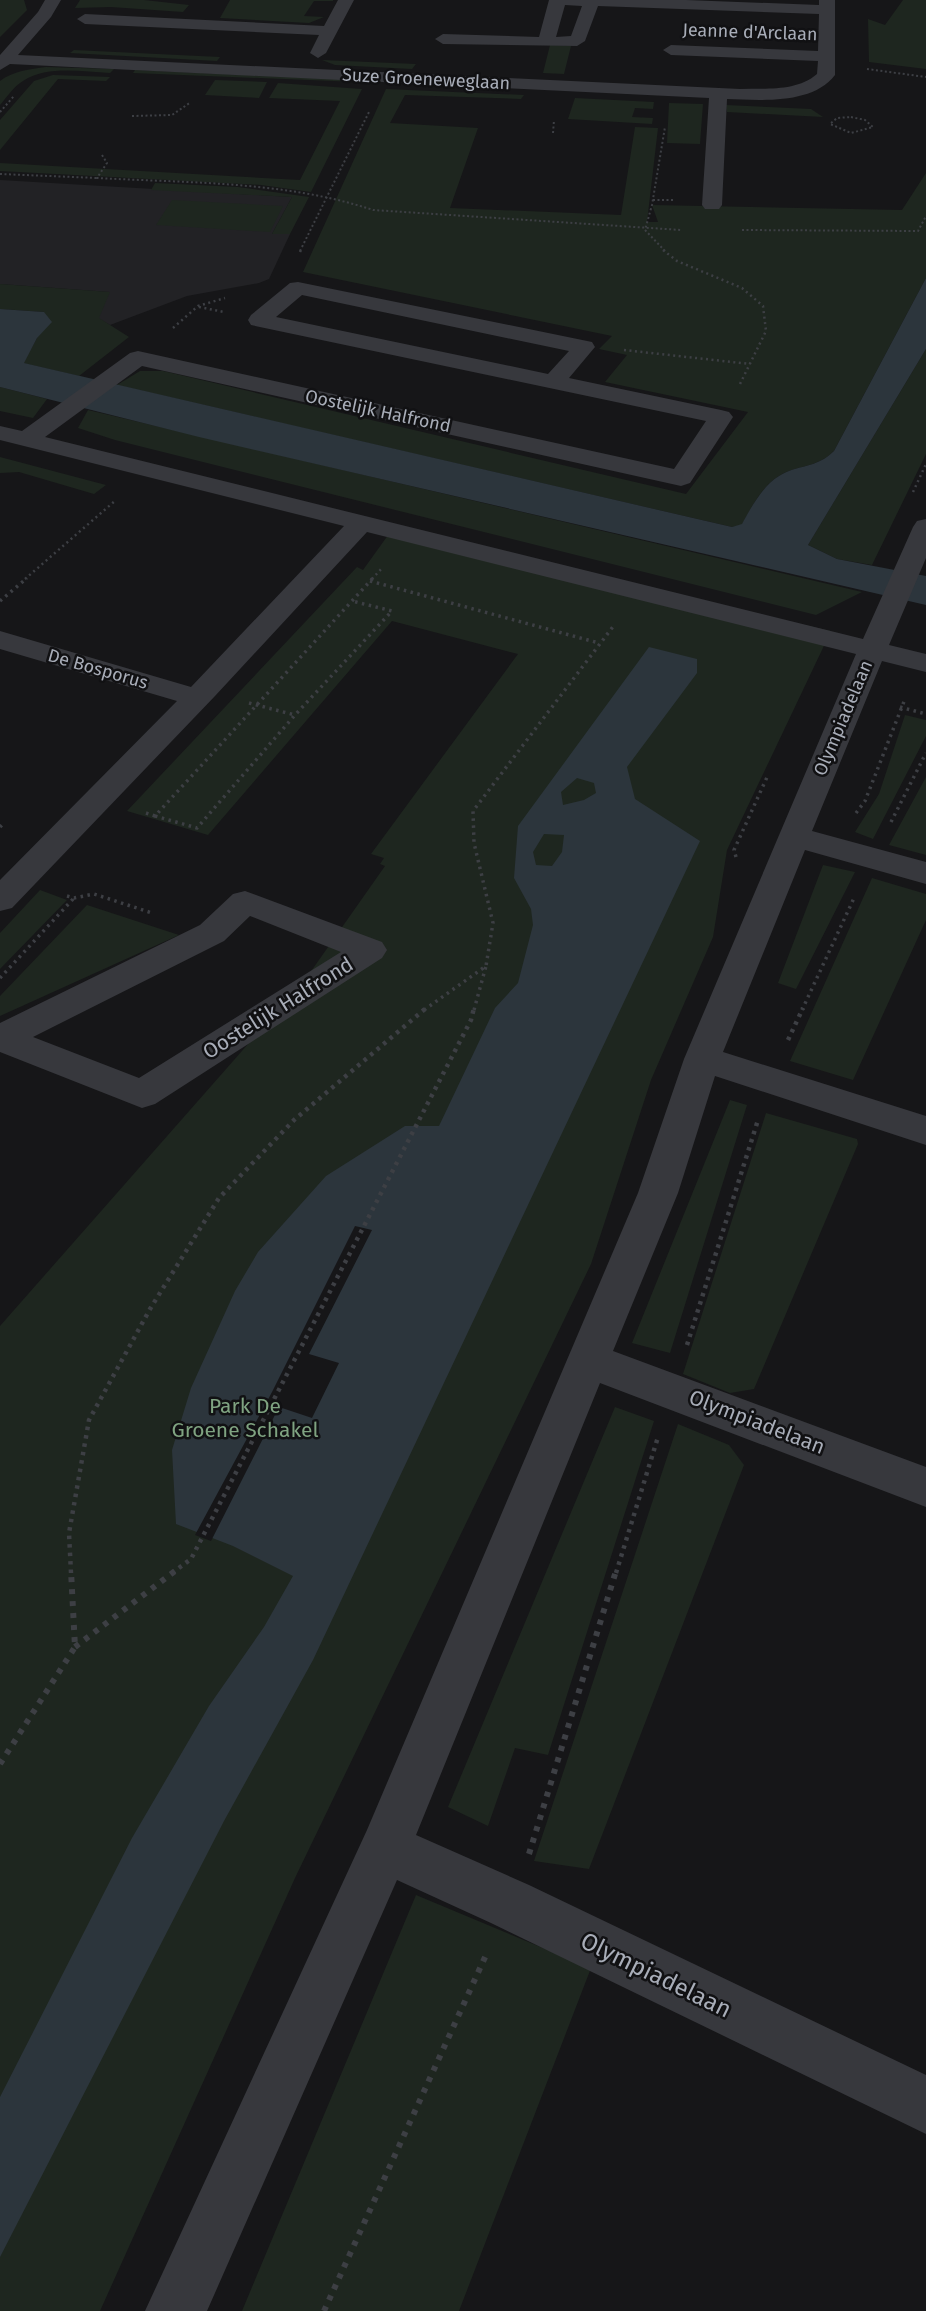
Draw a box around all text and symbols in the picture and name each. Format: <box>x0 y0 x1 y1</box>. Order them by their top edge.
street label: Jeanne d'Arclaan <box>682 19 818 45</box>
street label: Suze Groeneweglaan <box>341 64 511 94</box>
street label: Oostelijk Halfrond <box>303 385 453 437</box>
street label: De Bosporus <box>45 644 151 694</box>
street label: Olympiadelaan <box>809 657 877 779</box>
street label: Oostelijk Halfrond <box>198 951 358 1065</box>
street label: Olympiadelaan <box>685 1384 829 1460</box>
park label: Park De Groene Schakel <box>171 1393 319 1443</box>
street label: Olympiadelaan <box>576 1926 736 2024</box>

